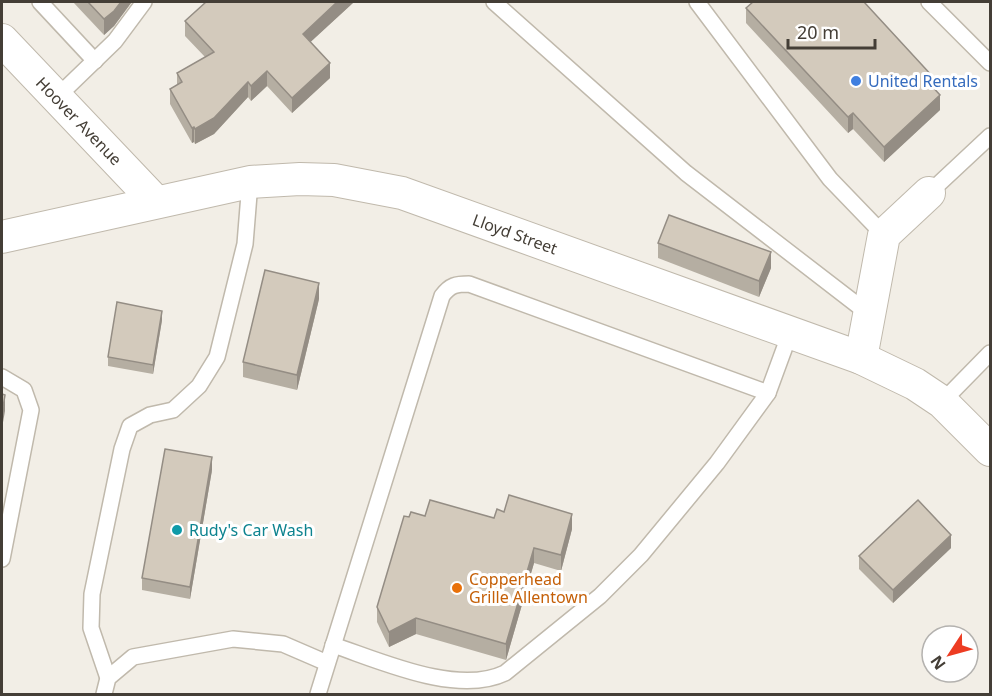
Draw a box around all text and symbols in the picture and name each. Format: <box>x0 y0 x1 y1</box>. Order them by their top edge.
scale bar <box>788 12 875 50</box>
text: 20 m <box>797 20 839 44</box>
place label: United Rentals <box>868 70 978 92</box>
street label: Hoover Avenue <box>31 72 127 170</box>
marker: United Rentals <box>849 74 863 88</box>
street label: Lloyd Street <box>470 208 561 260</box>
place label: Rudy's Car Wash <box>189 519 313 541</box>
marker: Rudy's Car Wash <box>170 523 184 537</box>
place label: Copperhead Grille Allentown <box>469 568 588 608</box>
marker: Copperhead Grille Allentown <box>450 581 464 595</box>
north arrow <box>920 624 980 684</box>
text: N <box>925 651 951 675</box>

